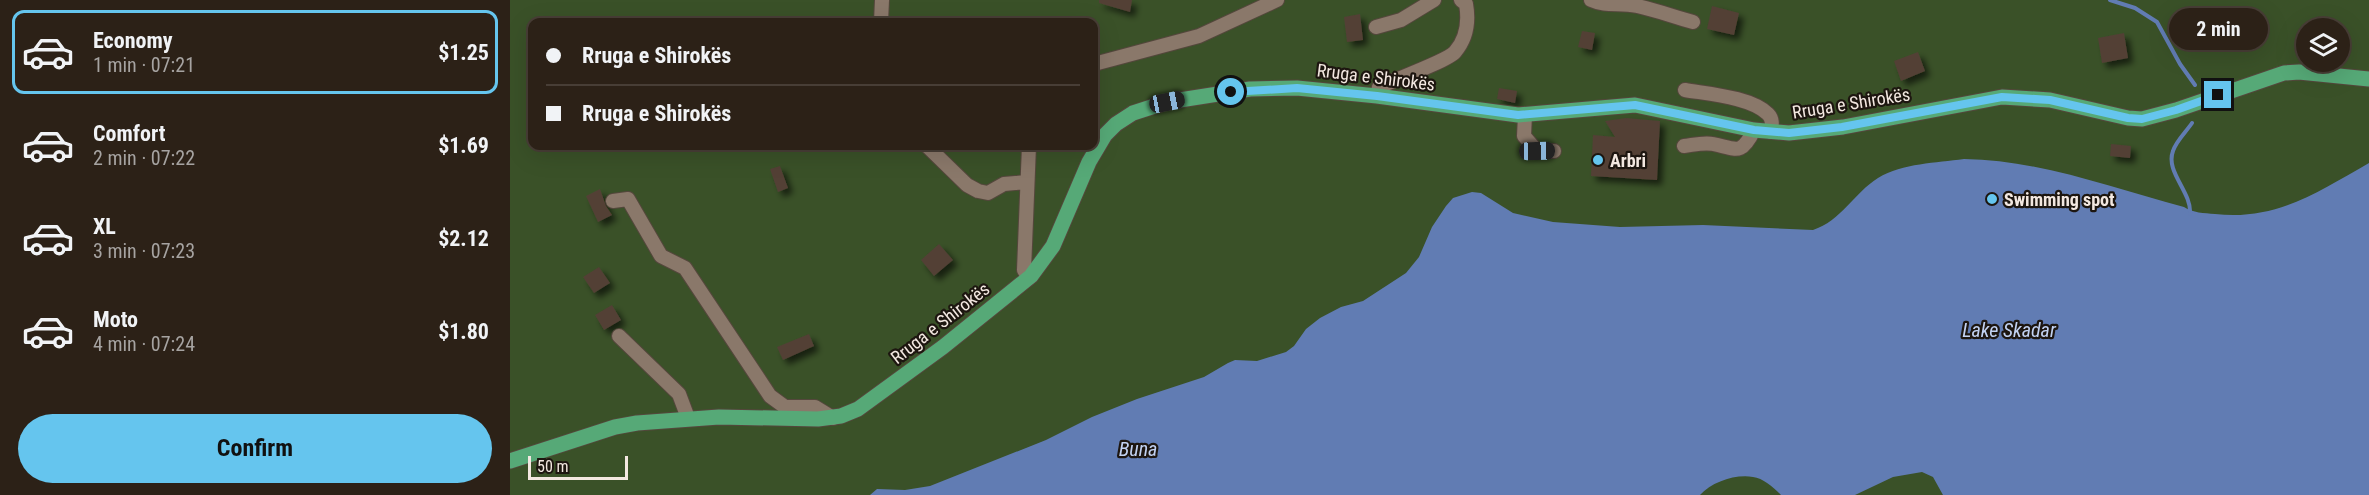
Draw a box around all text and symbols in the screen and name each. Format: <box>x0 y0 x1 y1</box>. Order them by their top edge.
callout: 2 min <box>2168 8 2268 50</box>
text: 2 min <box>2196 17 2241 41</box>
map controls <box>2296 18 2350 72</box>
button: layers <box>2296 18 2350 72</box>
icon: car <box>21 25 75 79</box>
text: Economy <box>93 28 173 53</box>
text: $1.25 <box>438 40 489 65</box>
text: Rruga e Shirokës <box>582 43 731 68</box>
text: 1 min · 07:21 <box>93 53 195 77</box>
street label: Rruga e Shirokës <box>1316 59 1436 95</box>
route start <box>1217 78 1244 105</box>
route end <box>2204 81 2231 108</box>
street label: Rruga e Shirokës <box>1791 83 1911 123</box>
car <box>1148 90 1186 114</box>
text: Rruga e Shirokës <box>582 101 731 126</box>
icon: car <box>21 118 75 172</box>
text: Comfort <box>93 121 166 146</box>
text: $1.69 <box>438 133 489 158</box>
car <box>1519 142 1555 160</box>
text: 2 min · 07:22 <box>93 146 195 170</box>
place label: Arbri <box>1610 150 1646 171</box>
marker: Arbri <box>1591 153 1605 167</box>
place label: Swimming spot <box>2004 189 2115 210</box>
marker: Swimming spot <box>1985 192 1999 206</box>
icon: car <box>21 211 75 265</box>
text: XL <box>93 214 116 239</box>
text: $2.12 <box>438 226 489 251</box>
text: 3 min · 07:23 <box>93 239 195 263</box>
street label: Rruga e Shirokës <box>887 278 993 368</box>
icon: car <box>21 304 75 358</box>
text: Moto <box>93 307 138 332</box>
water label: Lake Skadar <box>1962 318 2057 342</box>
text: $1.80 <box>438 319 489 344</box>
text: 4 min · 07:24 <box>93 332 195 356</box>
button: Confirm <box>18 414 492 483</box>
water label: Buna <box>1119 437 1157 461</box>
scale bar <box>528 453 628 480</box>
text: 50 m <box>537 457 569 476</box>

